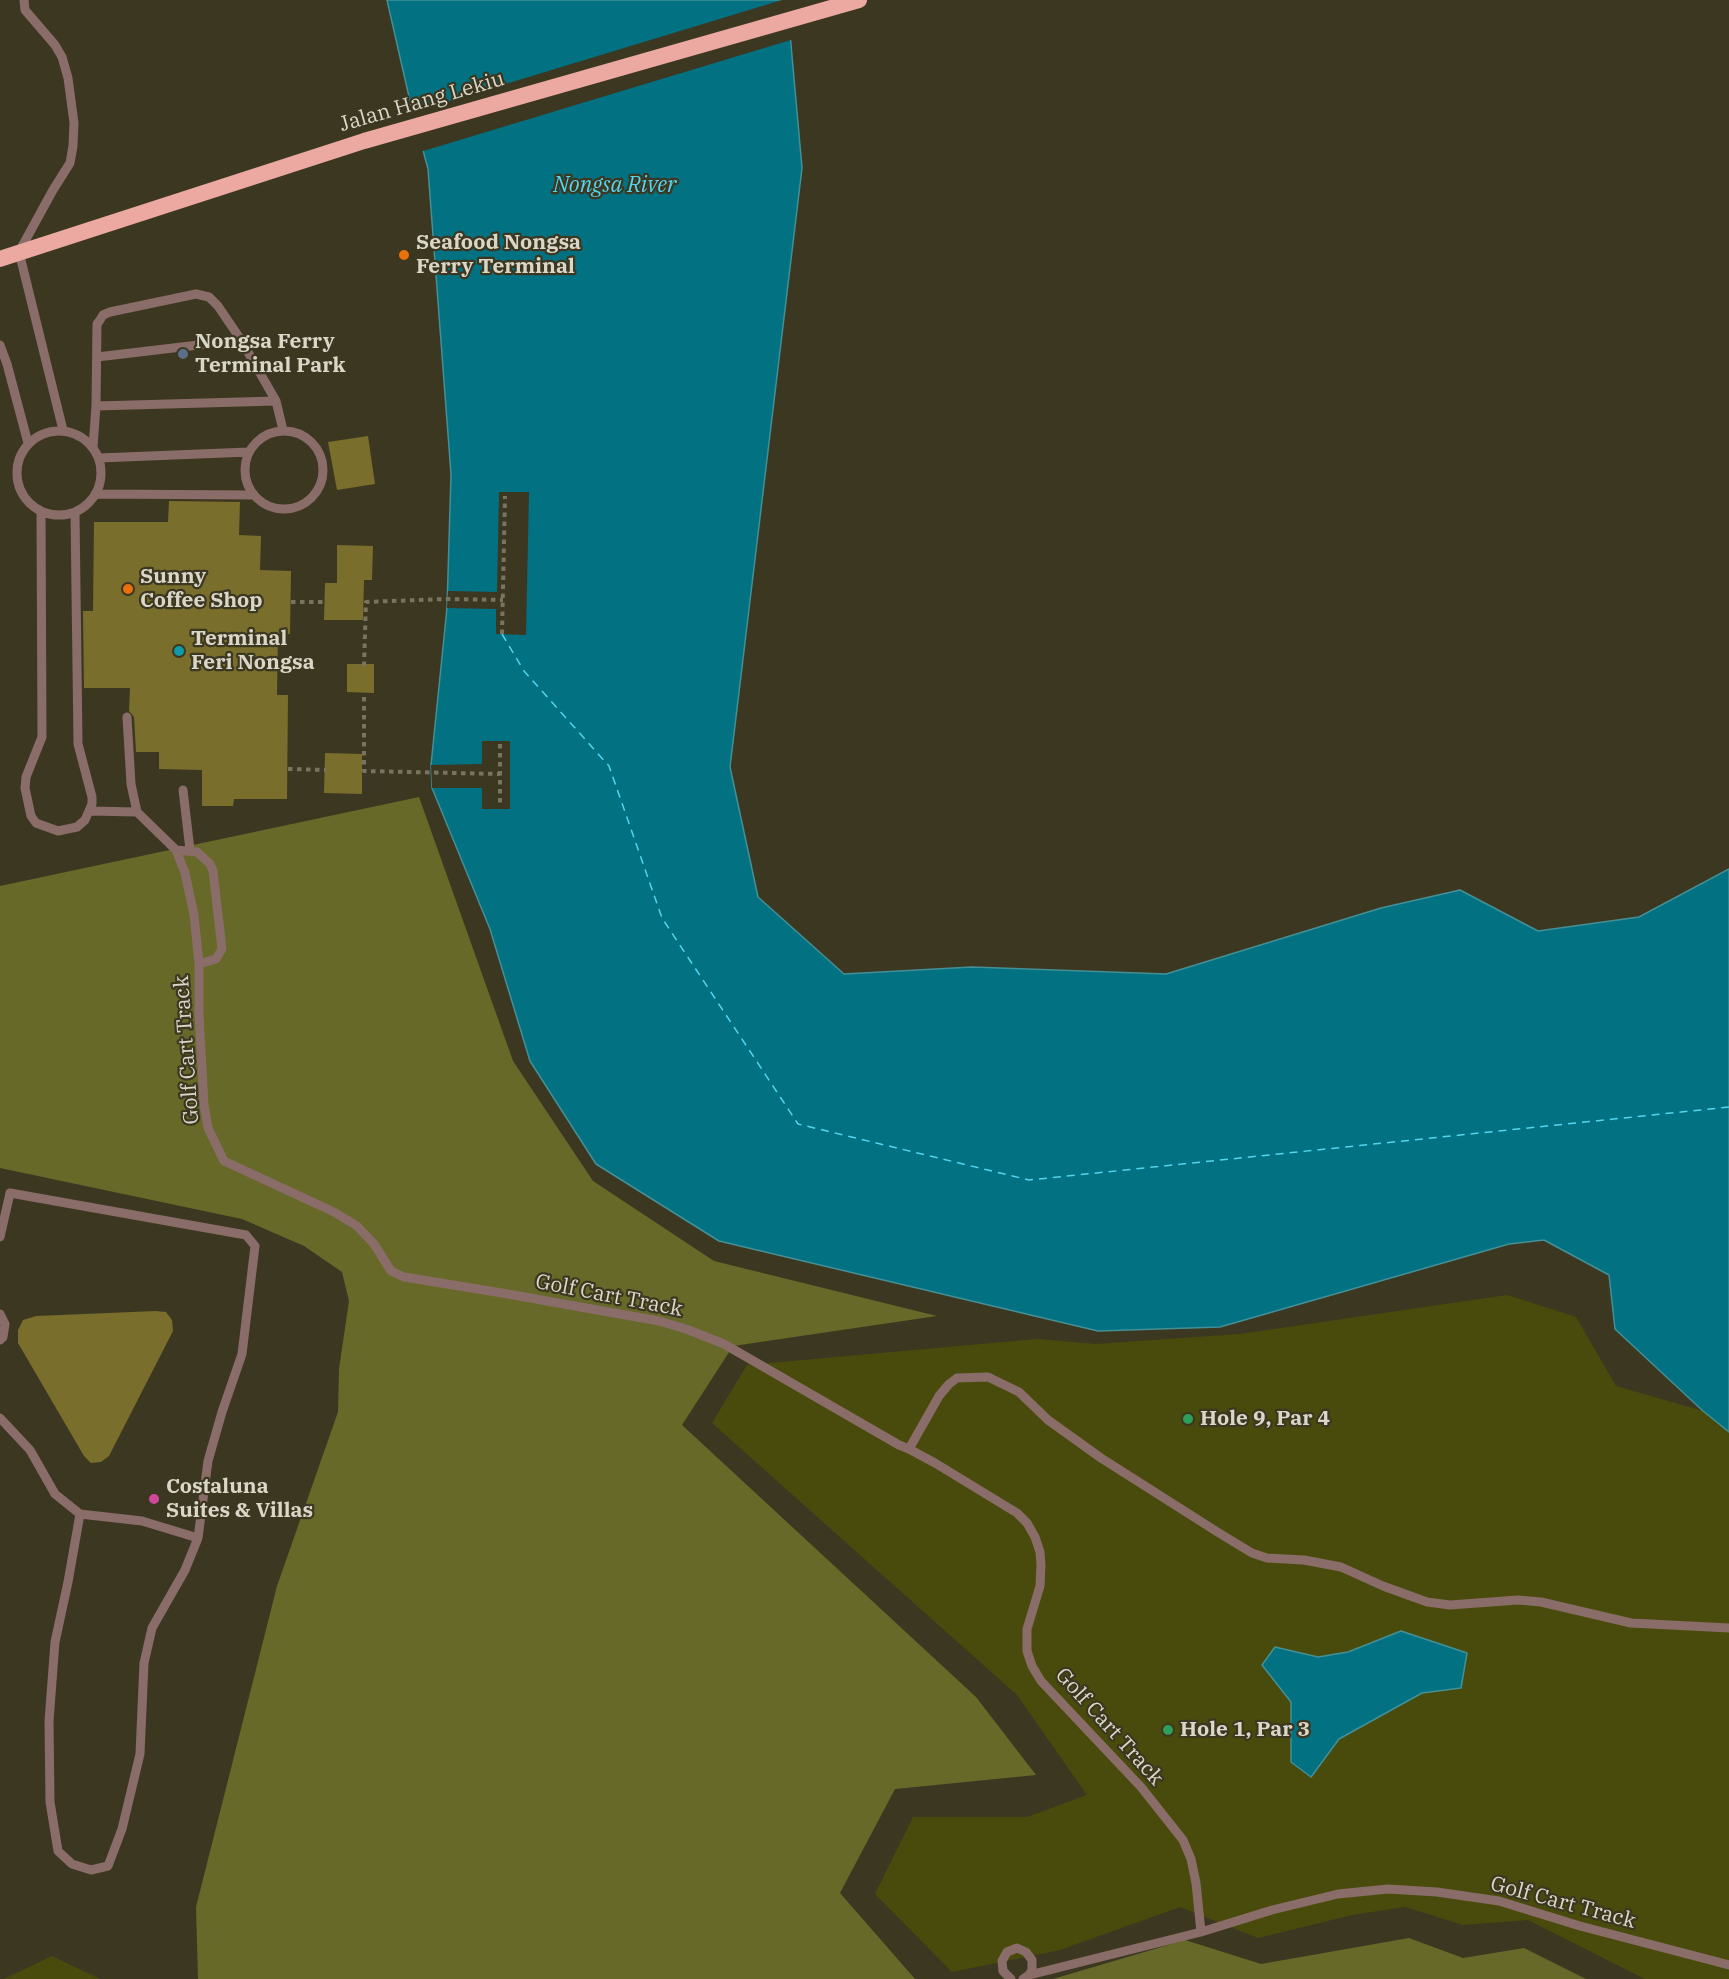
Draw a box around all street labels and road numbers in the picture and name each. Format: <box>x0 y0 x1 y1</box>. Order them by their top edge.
street label: Jalan Hang Lekiu <box>337 66 507 138</box>
street label: Golf Cart Track <box>169 975 205 1125</box>
street label: Golf Cart Track <box>533 1269 685 1323</box>
street label: Golf Cart Track <box>1050 1663 1168 1791</box>
street label: Golf Cart Track <box>1488 1872 1638 1934</box>

